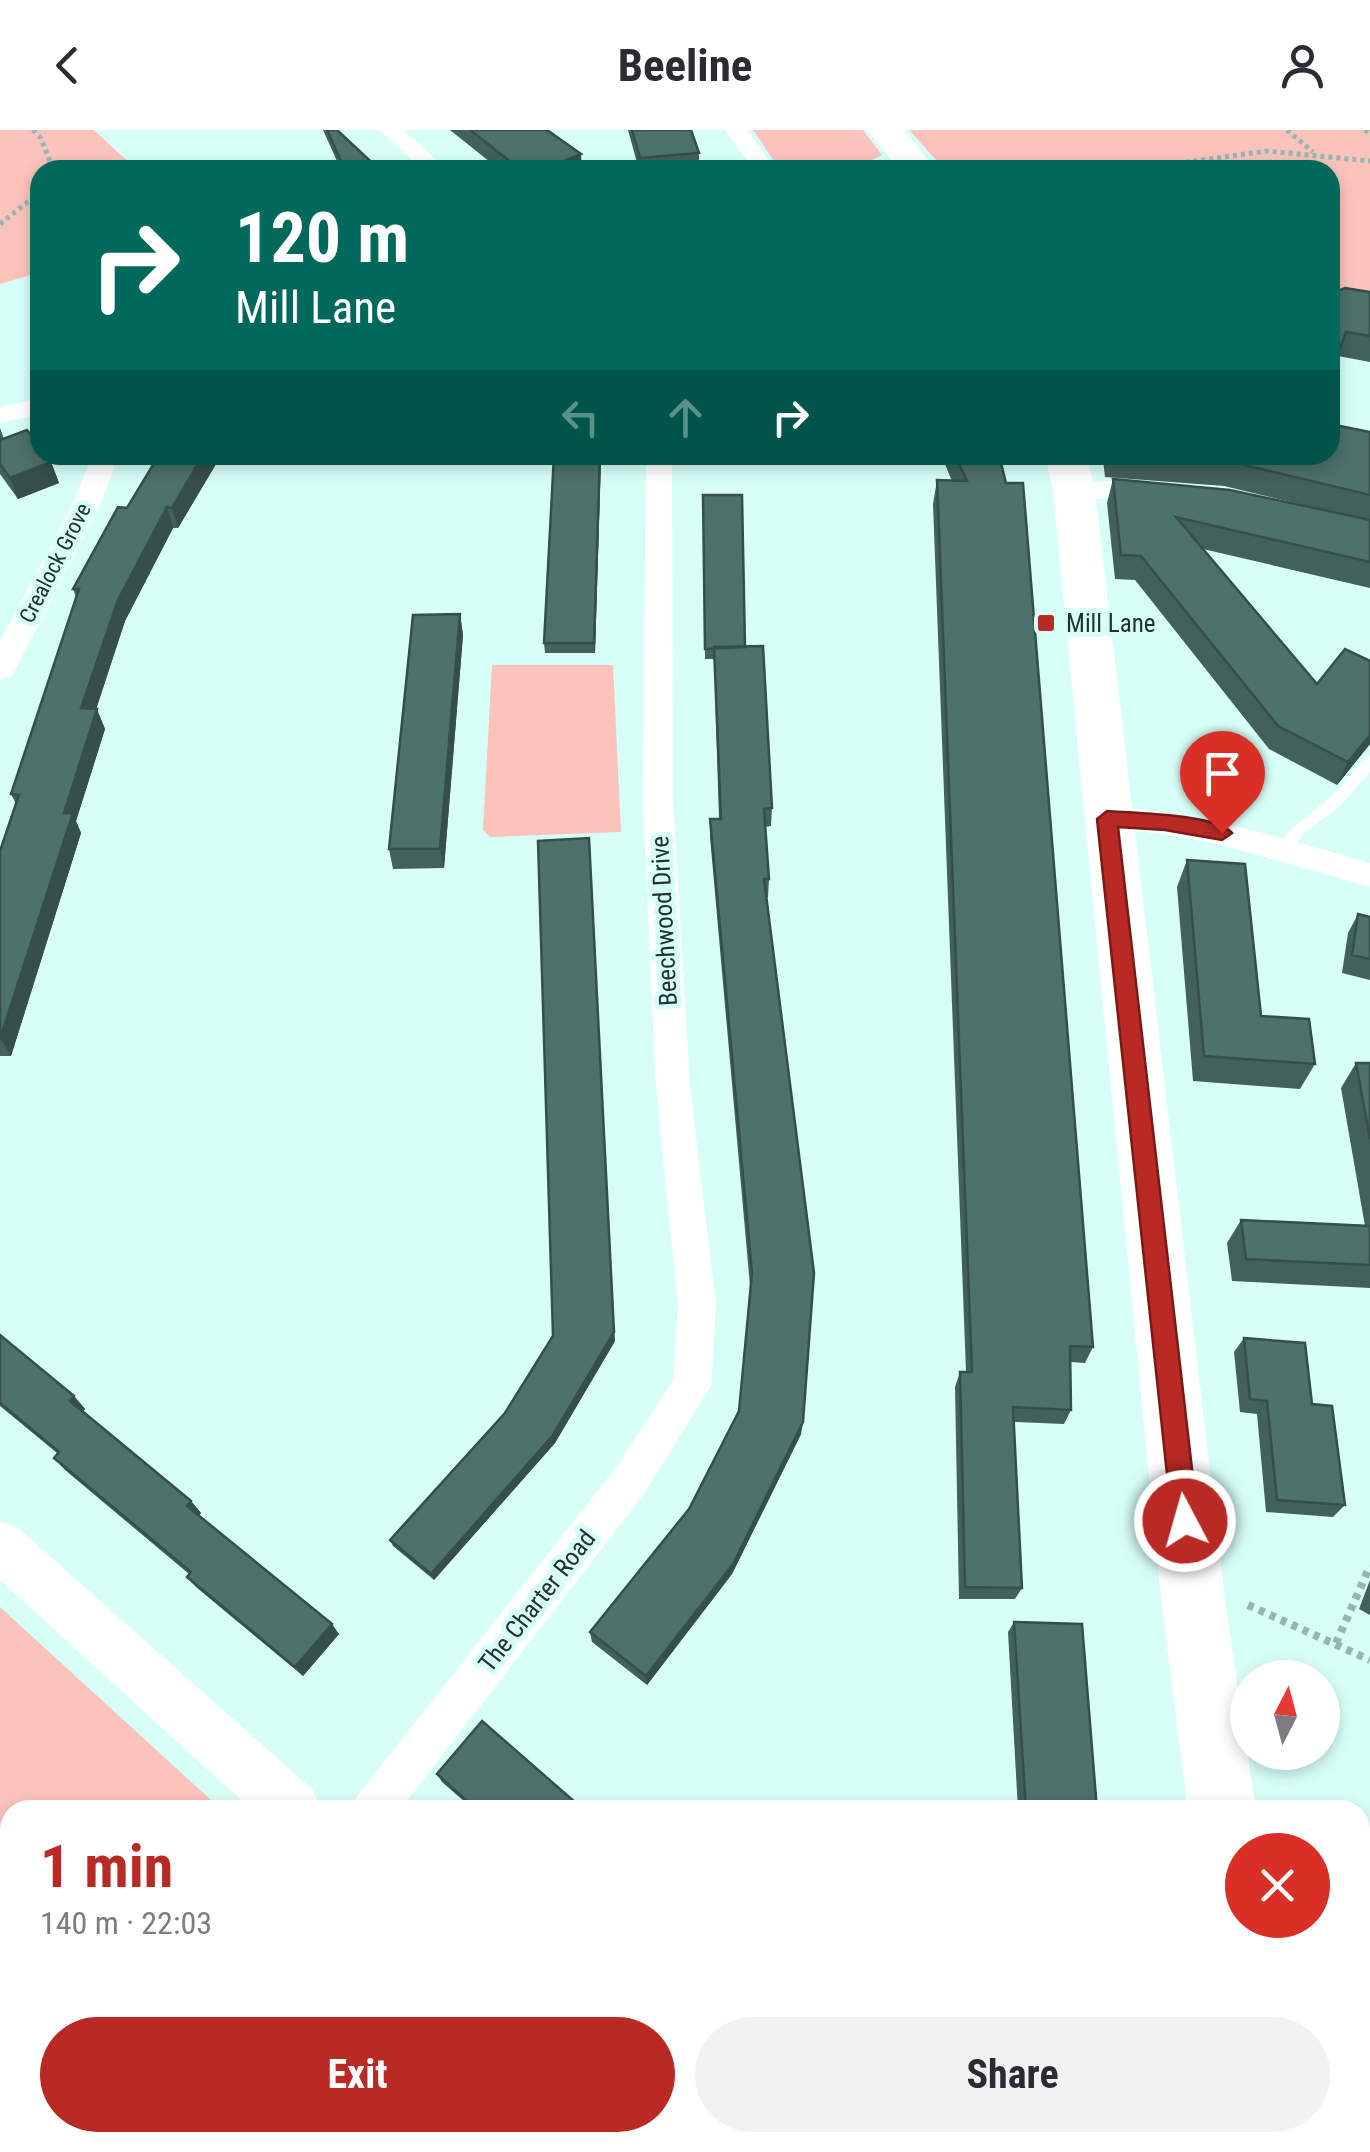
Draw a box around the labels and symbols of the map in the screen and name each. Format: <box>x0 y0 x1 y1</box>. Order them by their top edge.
street label: Crealock Grove <box>14 499 96 627</box>
place label: Mill Lane <box>1066 609 1156 638</box>
marker: Mill Lane <box>1035 612 1057 634</box>
pin <box>1180 731 1265 834</box>
street label: Beechwood Drive <box>645 835 683 1007</box>
position arrow <box>1133 1469 1237 1573</box>
street label: The Charter Road <box>473 1524 601 1678</box>
north arrow <box>1230 1660 1340 1770</box>

